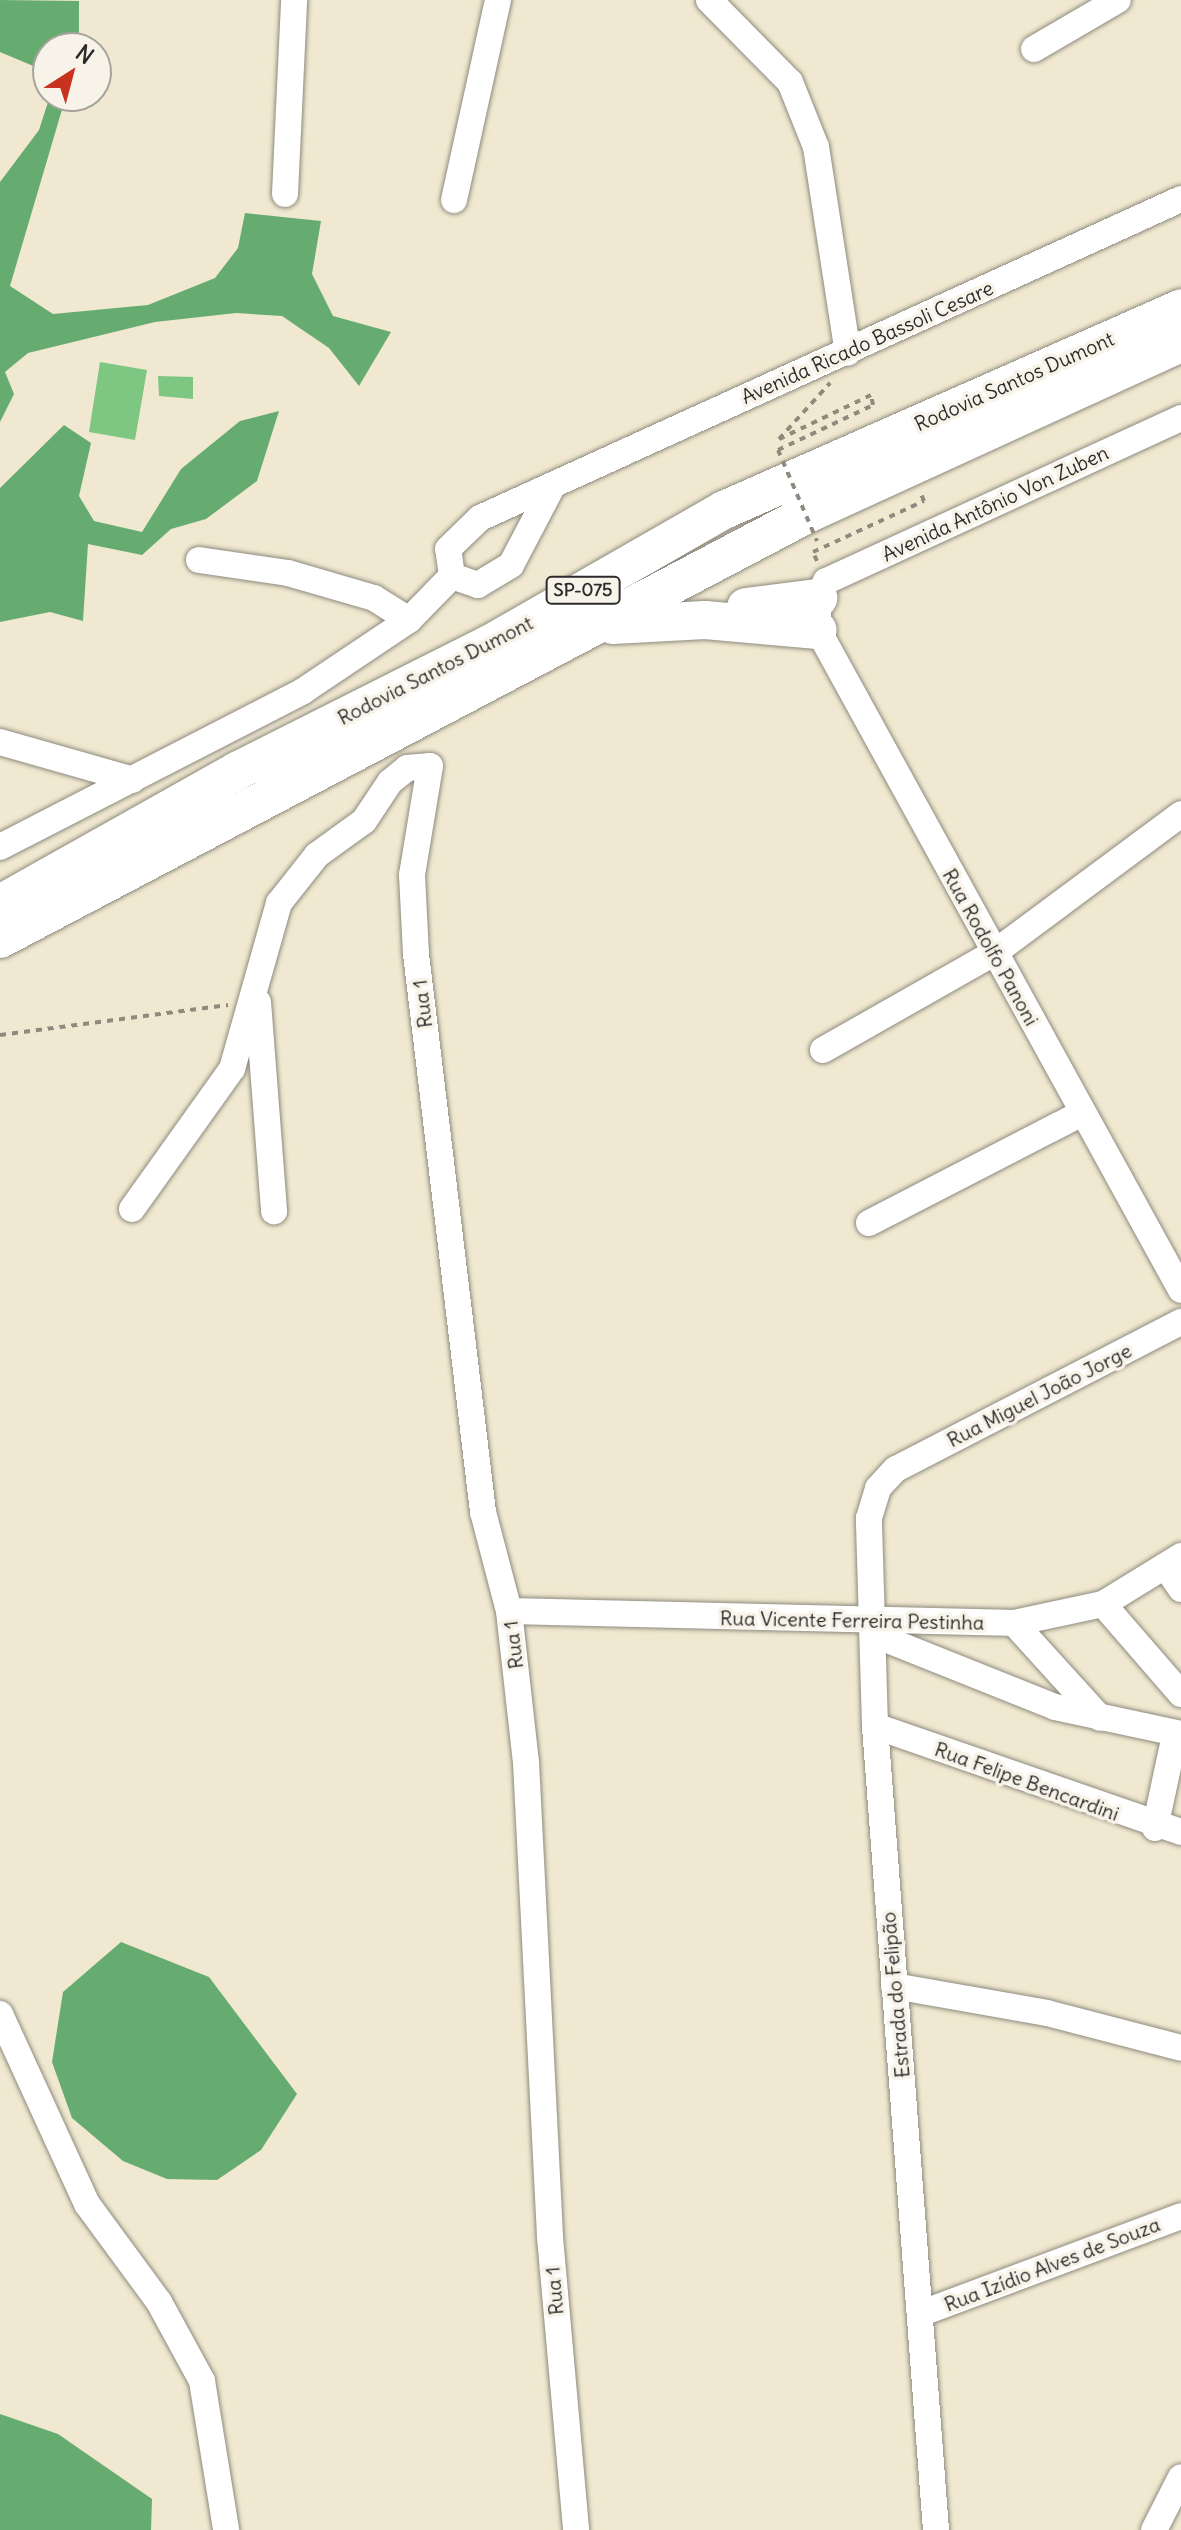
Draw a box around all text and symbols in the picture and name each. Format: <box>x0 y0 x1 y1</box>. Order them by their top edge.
north arrow <box>32 32 112 112</box>
text: N <box>71 38 99 70</box>
street label: Avenida Ricado Bassoli Cesare <box>737 275 997 409</box>
street label: Rodovia Santos Dumont <box>911 326 1117 436</box>
street label: Avenida Antônio Von Zuben <box>878 440 1112 566</box>
road number: SP-075 <box>545 576 621 604</box>
street label: Rodovia Santos Dumont <box>333 610 537 730</box>
street label: Rua Rodolfo Panoni <box>938 864 1044 1030</box>
street label: Rua 1 <box>407 979 437 1029</box>
street label: Rua Miguel João Jorge <box>943 1338 1135 1452</box>
street label: Rua Vicente Ferreira Pestinha <box>720 1606 984 1634</box>
street label: Rua 1 <box>498 1620 528 1670</box>
street label: Rua Felipe Bencardini <box>932 1736 1122 1826</box>
street label: Estrada do Felipão <box>876 1911 914 2079</box>
street label: Rua Izídio Alves de Souza <box>941 2212 1163 2316</box>
street label: Rua 1 <box>540 2266 568 2316</box>

